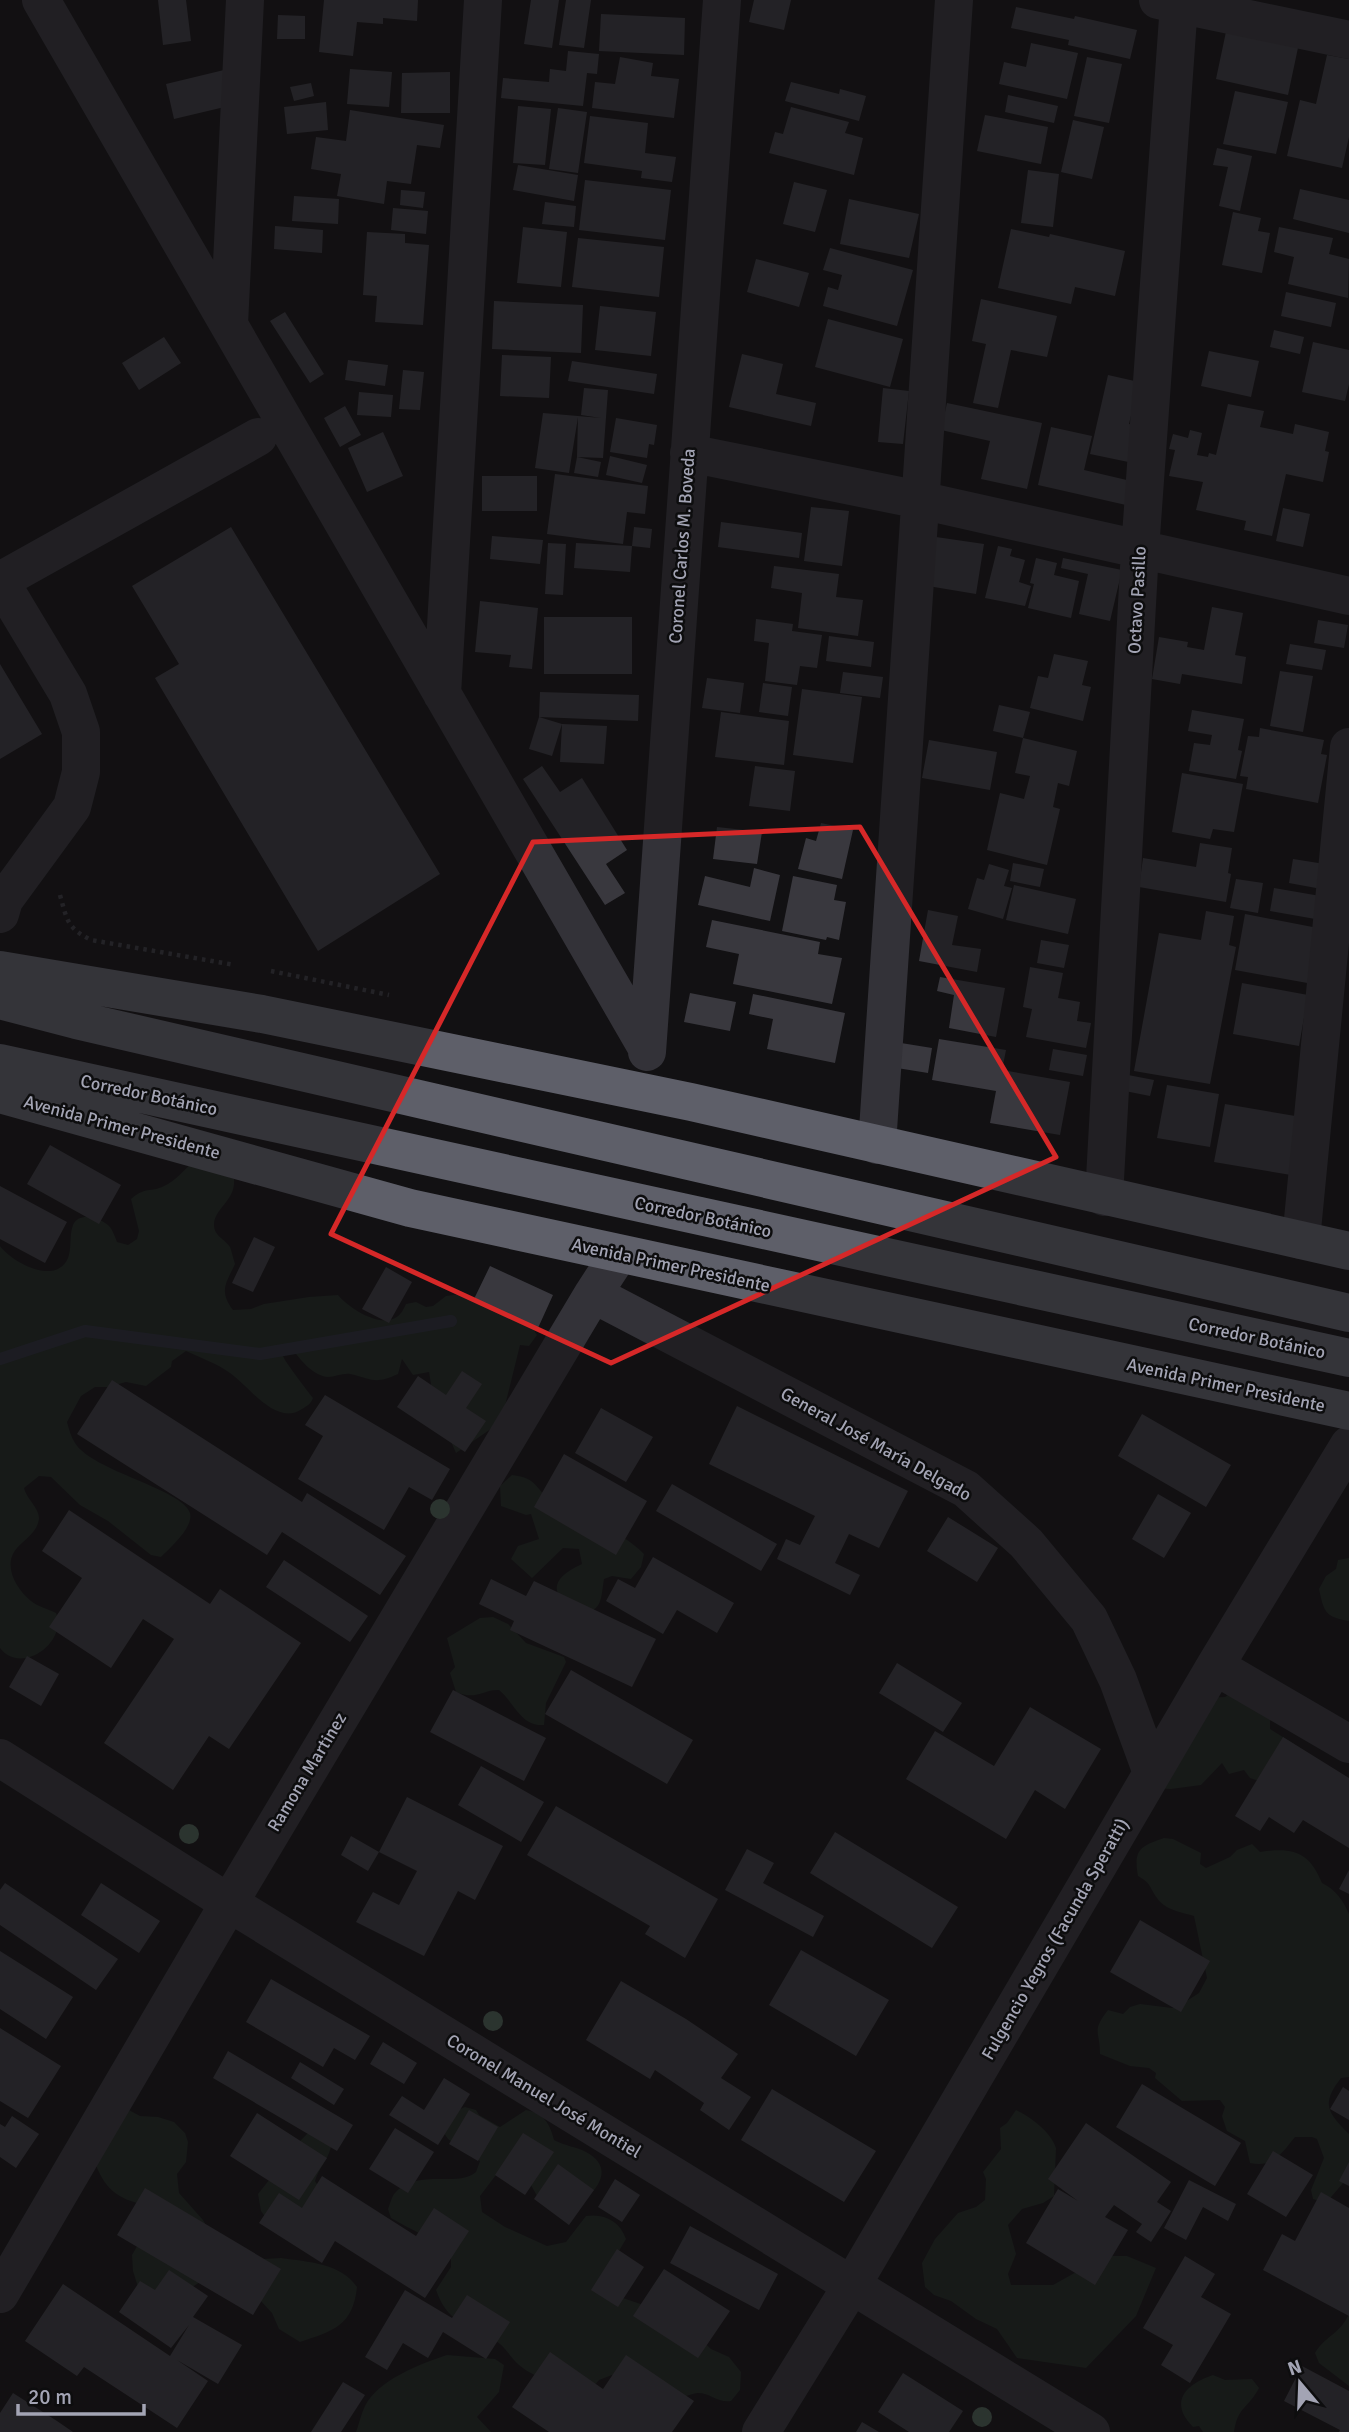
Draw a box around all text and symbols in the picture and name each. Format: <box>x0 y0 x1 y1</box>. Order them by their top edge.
street label: Coronel Carlos M. Boveda <box>664 448 700 644</box>
street label: Octavo Pasillo <box>1123 545 1151 655</box>
street label: Corredor Botánico <box>79 1070 219 1120</box>
street label: Avenida Primer Presidente <box>21 1090 223 1164</box>
street label: Corredor Botánico <box>633 1192 773 1242</box>
street label: Avenida Primer Presidente <box>570 1233 772 1297</box>
street label: Corredor Botánico <box>1187 1313 1327 1363</box>
street label: Avenida Primer Presidente <box>1125 1353 1327 1417</box>
street label: General José María Delgado <box>777 1382 975 1506</box>
street label: Ramona Martinez <box>263 1708 351 1836</box>
street label: Fulgencio Yegros (Facunda Speratti) <box>977 1814 1133 2064</box>
street label: Coronel Manuel José Montiel <box>443 2029 645 2163</box>
north arrow <box>1265 2348 1335 2418</box>
text: N <box>1285 2354 1305 2381</box>
scale bar <box>18 2372 144 2416</box>
text: 20 m <box>28 2384 72 2410</box>

